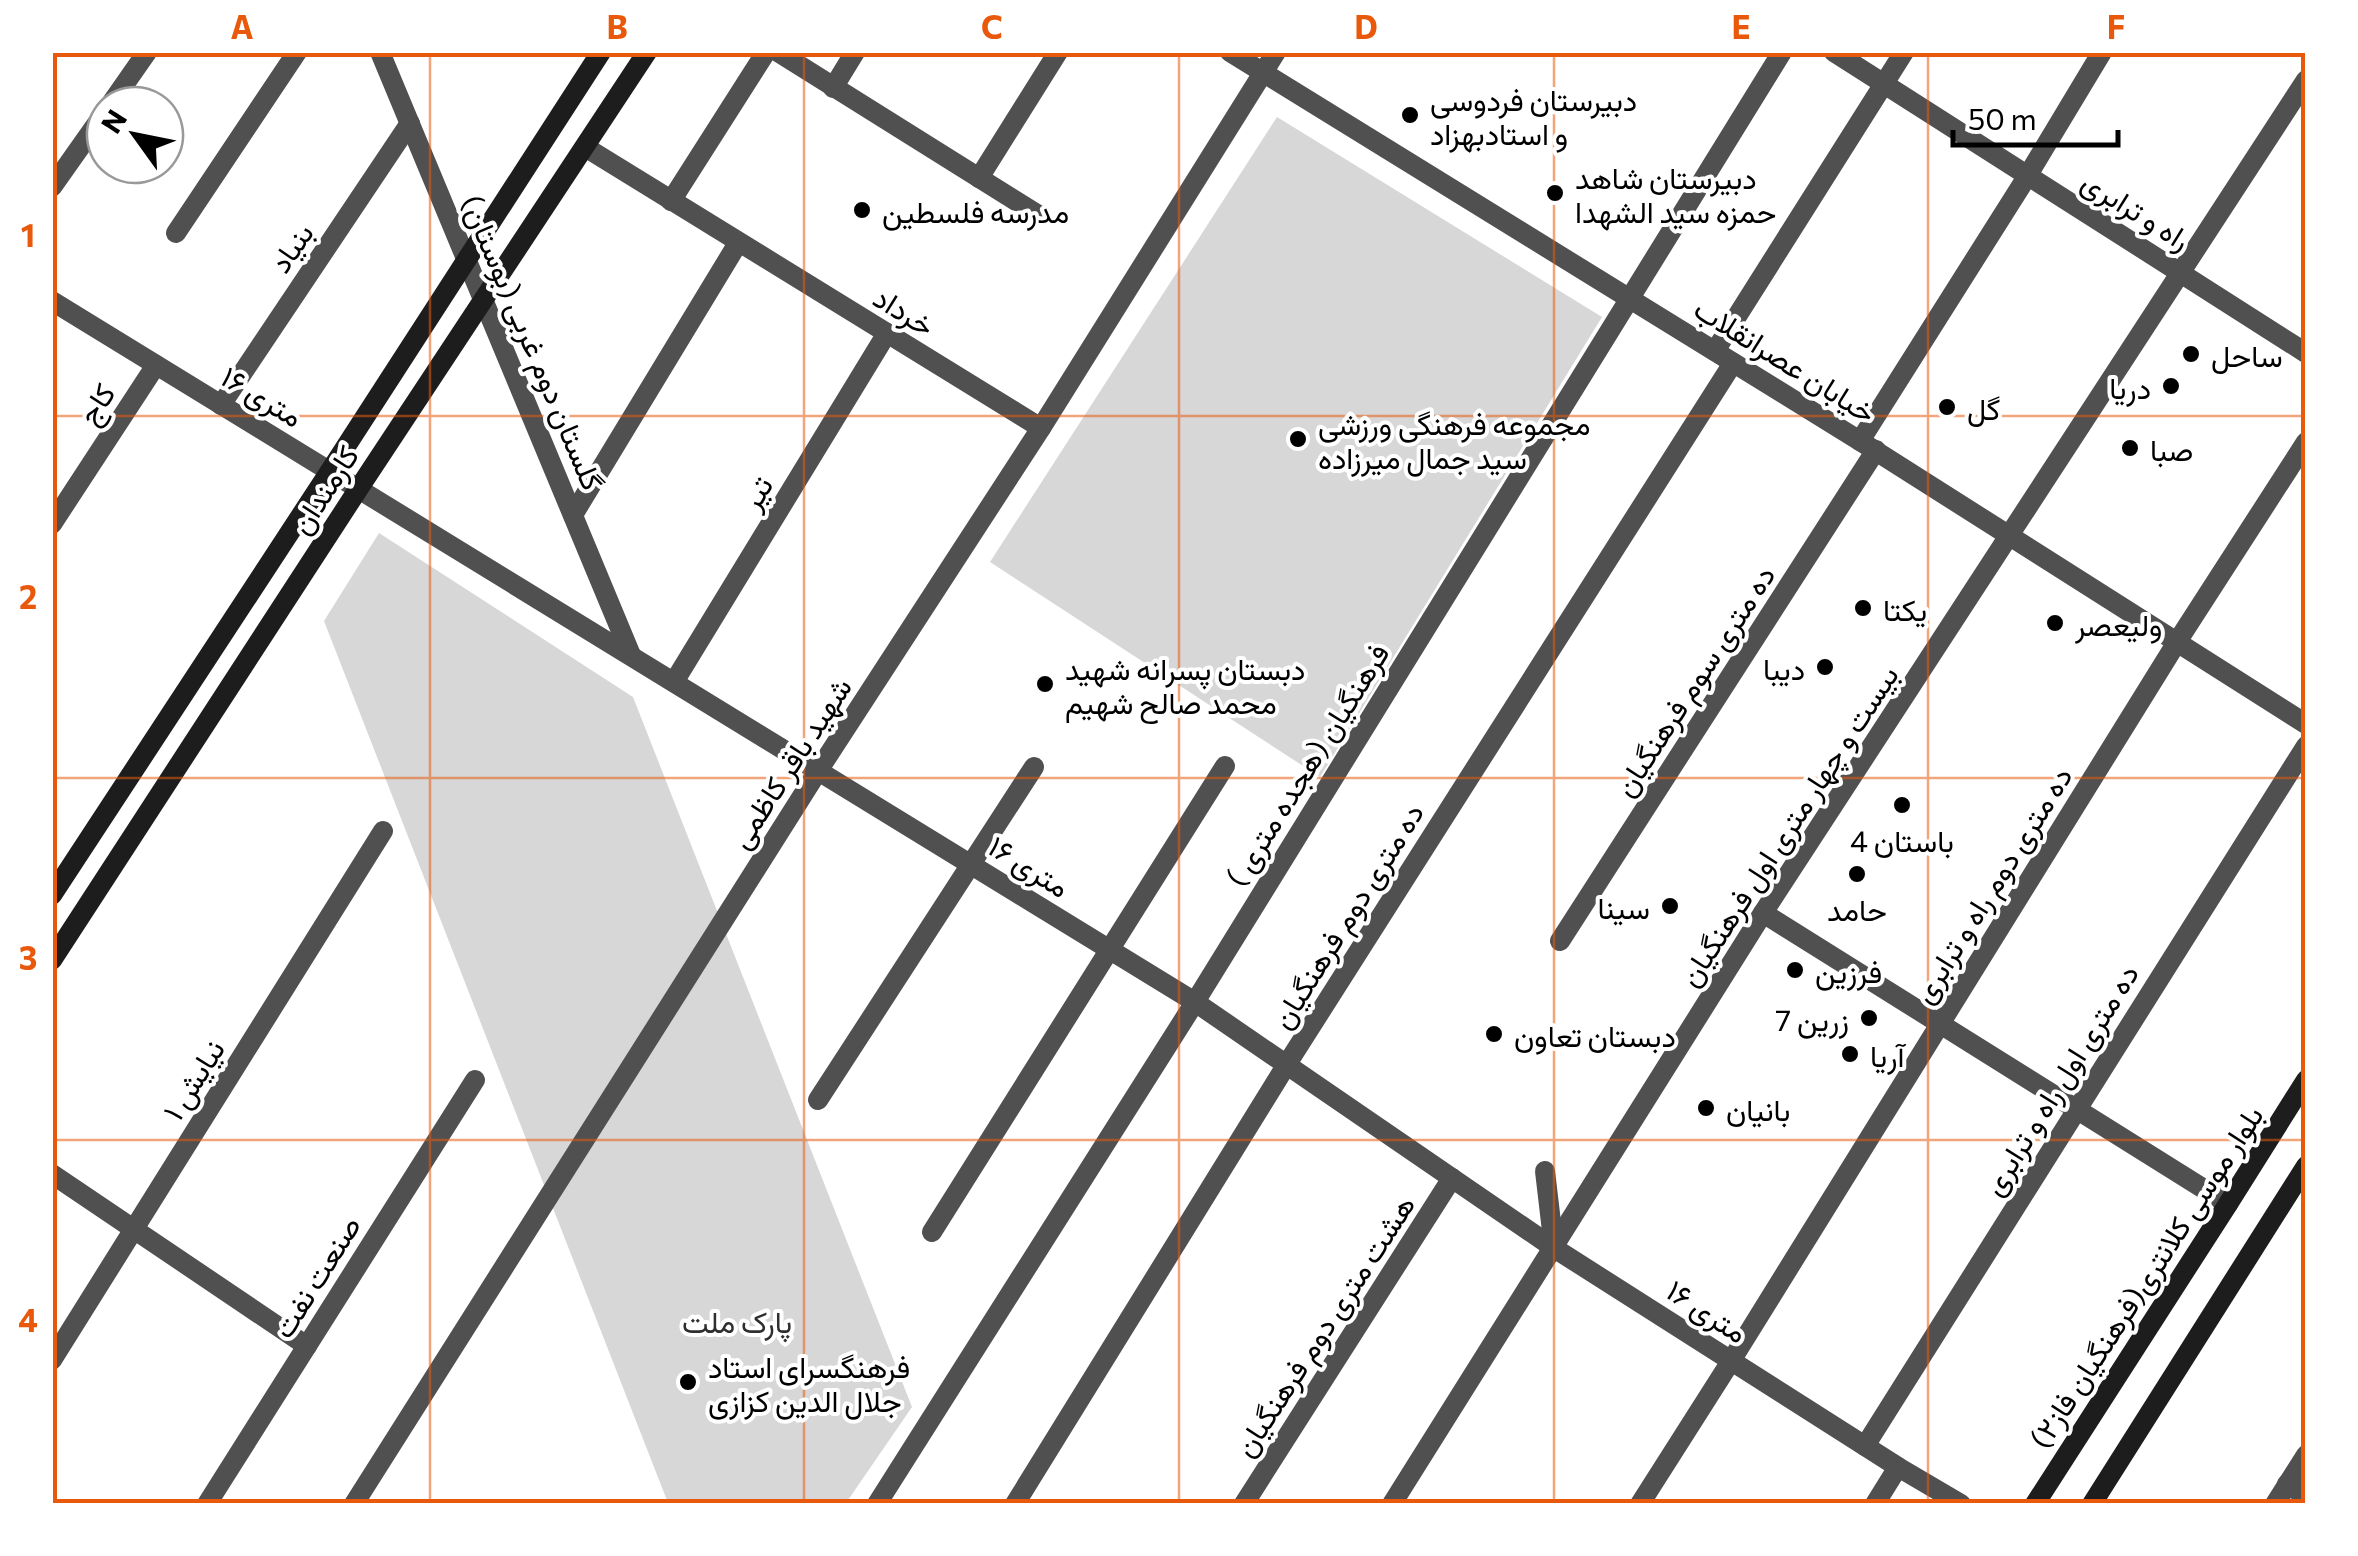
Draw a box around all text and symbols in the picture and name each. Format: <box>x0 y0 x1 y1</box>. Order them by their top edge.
text: A <box>231 6 254 46</box>
text: B <box>606 6 628 46</box>
text: C <box>981 6 1003 46</box>
text: D <box>1354 6 1378 46</box>
text: E <box>1731 6 1751 46</box>
text: F <box>2107 6 2125 46</box>
place label: دبیرستان فردوسی و استادبهزاد <box>1430 80 1637 153</box>
north arrow <box>85 85 185 185</box>
scale bar <box>1953 85 2118 147</box>
text: 50 m <box>1968 99 2037 136</box>
text: N <box>93 103 133 139</box>
marker: دبیرستان فردوسی و استادبهزاد <box>1399 104 1421 126</box>
place label: دبیرستان شاهد حمزه سید الشهدا <box>1575 158 1776 231</box>
street label: راه و ترابری <box>2075 161 2198 259</box>
marker: دبیرستان شاهد حمزه سید الشهدا <box>1544 182 1566 204</box>
street label: گلستان دوم غربی (بوستان) <box>452 189 613 496</box>
place label: مدرسه فلسطین <box>882 192 1069 231</box>
marker: مدرسه فلسطین <box>851 199 873 221</box>
text: 1 <box>21 214 35 254</box>
street label: بنیاد <box>260 215 321 279</box>
street label: خرداد <box>867 277 942 345</box>
street label: خیابان عصرانقلاب <box>1687 288 1884 431</box>
place label: ساحل <box>2211 336 2283 374</box>
marker: ساحل <box>2180 343 2202 365</box>
street label: ۱۶ متری <box>214 356 310 435</box>
place label: دریا <box>2109 368 2151 407</box>
marker: دریا <box>2160 375 2182 397</box>
street label: کاج <box>68 376 125 433</box>
place label: گل <box>1967 389 2000 427</box>
marker: گل <box>1936 396 1958 418</box>
place label: مجموعه فرهنگی ورزشی سید جمال میرزاده <box>1318 404 1591 477</box>
marker: مجموعه فرهنگی ورزشی سید جمال میرزاده <box>1287 428 1309 450</box>
place label: صبا <box>2150 430 2193 468</box>
marker: صبا <box>2119 437 2141 459</box>
street label: کارمندان <box>281 438 367 541</box>
street label: تیر <box>730 468 781 517</box>
street label: ده متری سوم فرهنگیان <box>1604 557 1784 804</box>
text: 2 <box>19 576 37 616</box>
place label: یکتا <box>1883 590 1927 628</box>
marker: یکتا <box>1852 597 1874 619</box>
place label: ولیعصر <box>2074 605 2162 644</box>
marker: ولیعصر <box>2044 612 2066 634</box>
street label: فرهنگیان (هجده متری ) <box>1216 636 1397 893</box>
place label: دبستان پسرانه شهید محمد صالح شهیم <box>1065 649 1305 724</box>
place label: دیبا <box>1763 649 1805 687</box>
marker: دیبا <box>1814 656 1836 678</box>
street label: بیست و چهار متری اول فرهنگیان <box>1669 658 1908 995</box>
street label: شهید باقر کاظمی <box>720 669 860 856</box>
marker: دبستان پسرانه شهید محمد صالح شهیم <box>1034 673 1056 695</box>
street label: ده متری دوم راه و ترابری <box>1903 759 2081 1011</box>
marker: باستان 4 <box>1891 794 1913 816</box>
street label: ده متری دوم فرهنگیان <box>1262 795 1433 1036</box>
place label: باستان 4 <box>1850 821 1954 859</box>
street label: ۱۶ متری <box>982 826 1077 906</box>
marker: حامد <box>1846 863 1868 885</box>
place label: سینا <box>1598 888 1650 926</box>
place label: حامد <box>1827 890 1887 927</box>
marker: سینا <box>1659 895 1681 917</box>
text: 3 <box>19 937 37 977</box>
place label: فرزین <box>1815 952 1882 991</box>
street label: ده متری اول راه و ترابری <box>1973 956 2147 1203</box>
marker: فرزین <box>1784 959 1806 981</box>
place label: زرین 7 <box>1775 1000 1849 1039</box>
marker: زرین 7 <box>1858 1007 1880 1029</box>
place label: دبستان تعاون <box>1514 1016 1676 1055</box>
marker: دبستان تعاون <box>1483 1023 1505 1045</box>
street label: نیایش ۱ <box>153 1032 233 1127</box>
place label: آریا <box>1870 1036 1906 1075</box>
marker: آریا <box>1839 1043 1861 1065</box>
place label: بانیان <box>1726 1090 1790 1128</box>
marker: بانیان <box>1695 1097 1717 1119</box>
street label: بلوار موسی کلانتری(فرهنگیان فاز۲) <box>2020 1098 2271 1455</box>
street label: هشت متری دوم فرهنگیان <box>1225 1187 1424 1464</box>
street label: صنعت نفت <box>263 1208 367 1344</box>
street label: ۱۶ متری <box>1660 1270 1755 1351</box>
text: 4 <box>18 1299 38 1339</box>
park label: پارک ملت <box>682 1302 792 1343</box>
place label: فرهنگسرای استاد جلال الدین کزازی <box>708 1347 910 1420</box>
marker: فرهنگسرای استاد جلال الدین کزازی <box>677 1371 699 1393</box>

